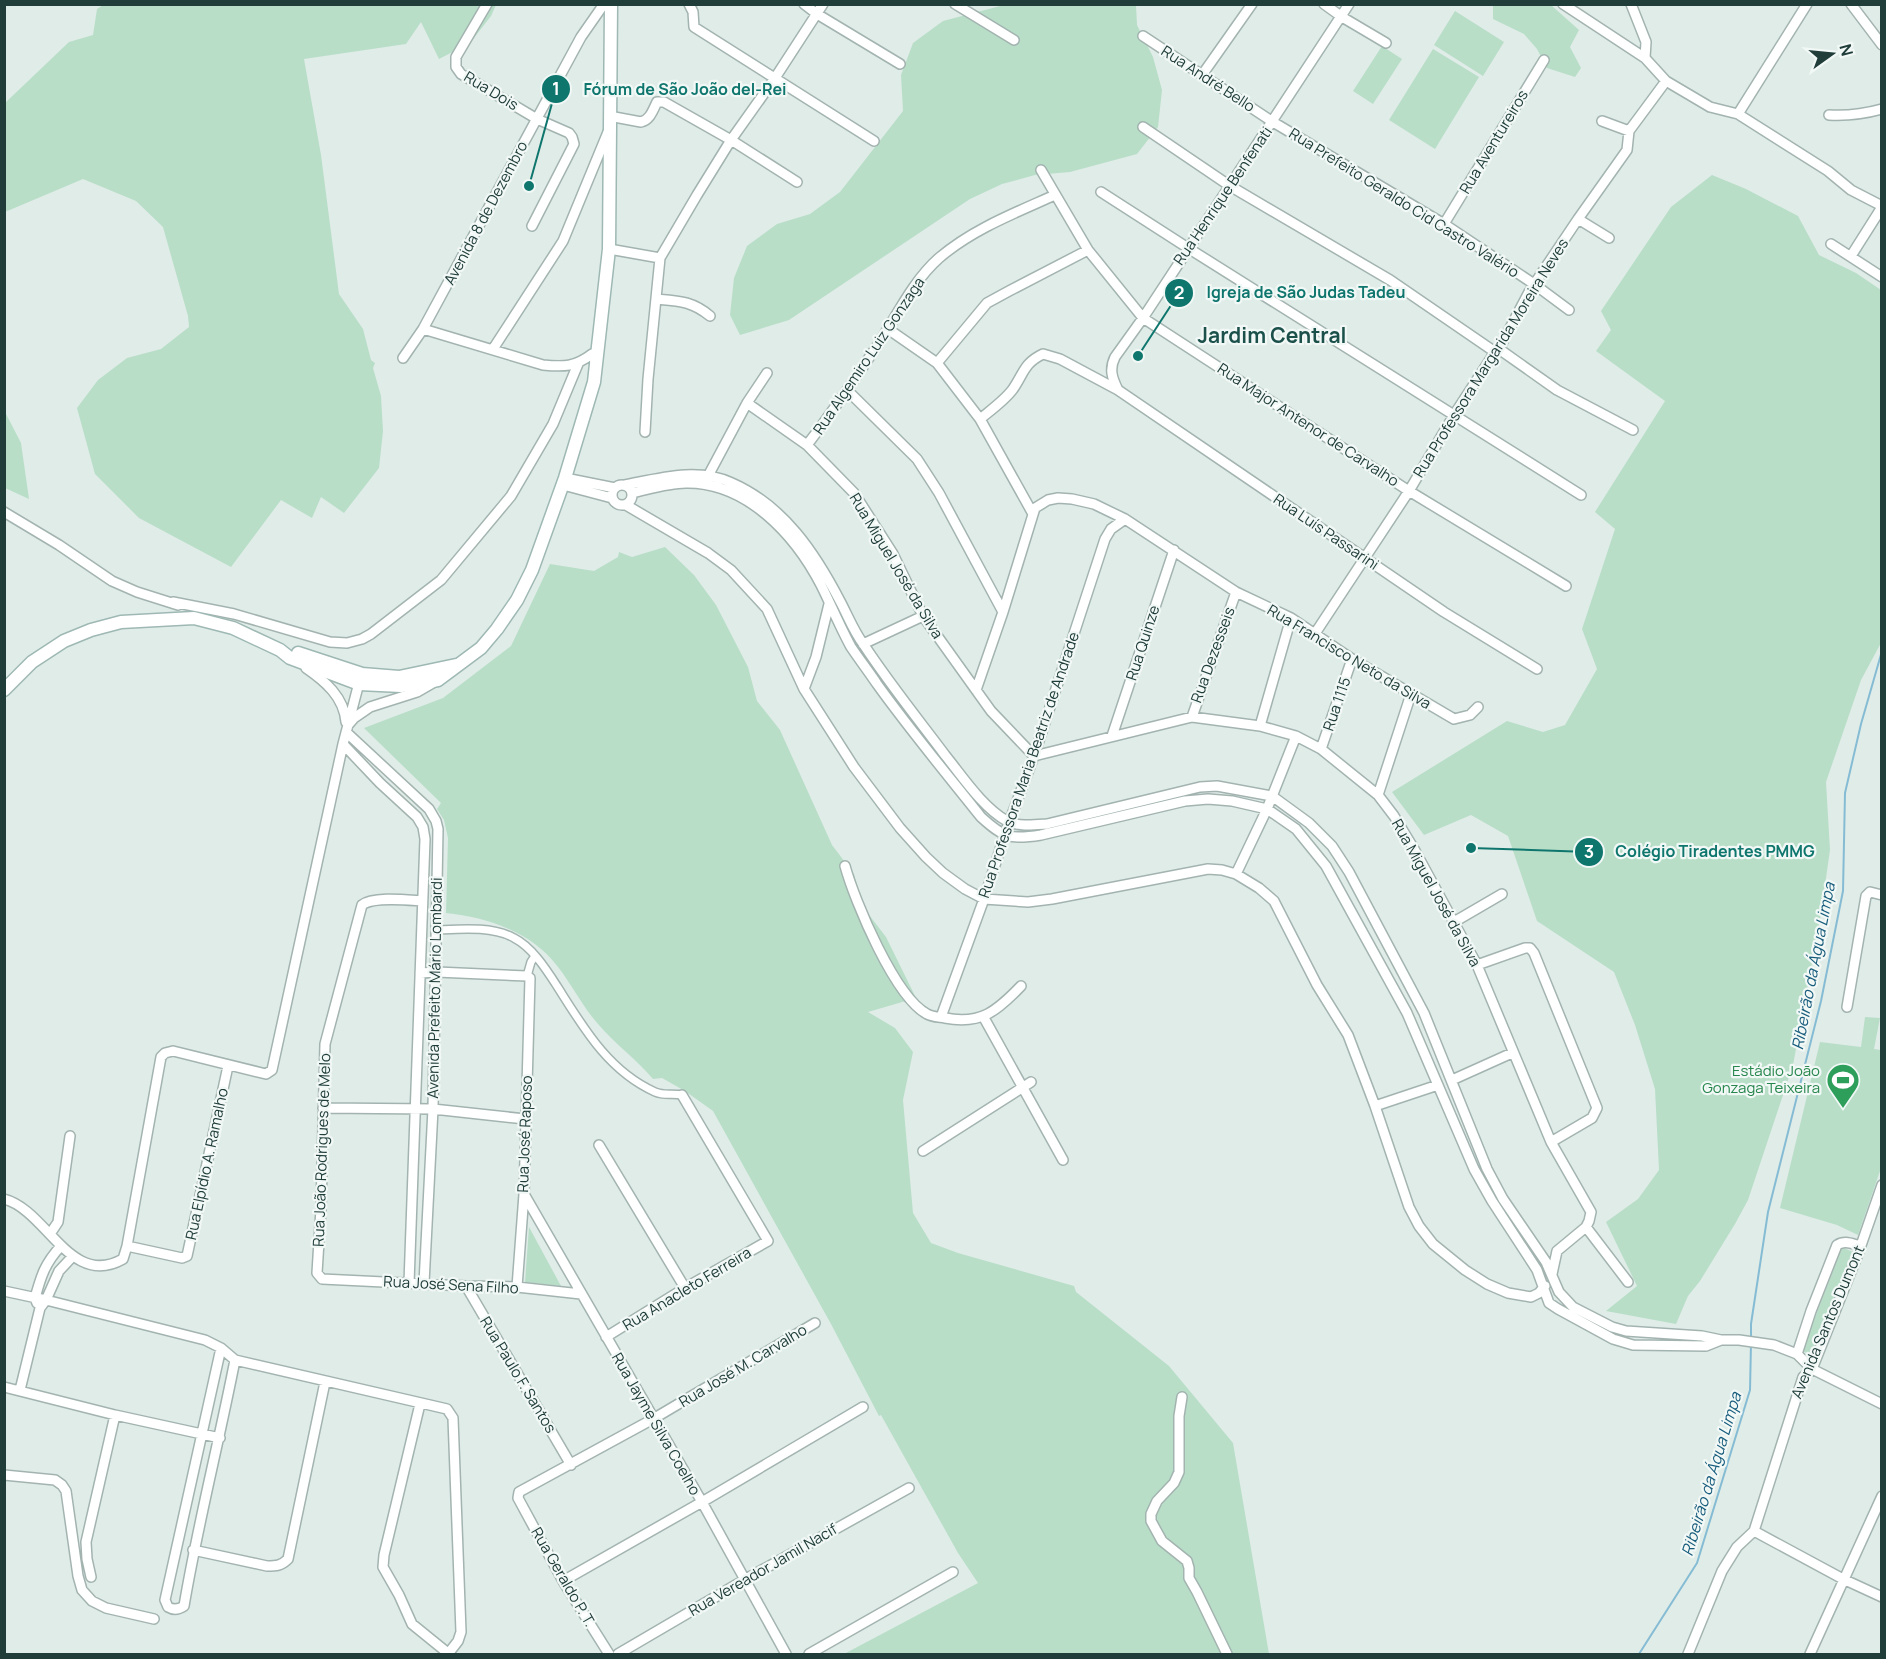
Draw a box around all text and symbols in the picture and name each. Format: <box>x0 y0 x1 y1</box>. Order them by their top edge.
north arrow <box>1802 24 1862 84</box>
street label: Rua André Bello <box>1157 40 1259 117</box>
text: N <box>1834 42 1859 59</box>
street label: Rua Dois <box>460 66 522 115</box>
callout: Fórum de São João del-Rei <box>541 72 799 106</box>
text: 1 <box>552 76 560 100</box>
text: Fórum de São João del-Rei <box>583 78 787 100</box>
street label: Rua Aventureiros <box>1454 86 1533 198</box>
street label: Rua Henrique Benfenati <box>1168 122 1277 269</box>
street label: Rua Prefeito Geraldo Cid Castro Valério <box>1285 123 1523 282</box>
street label: Avenida 8 de Dezembro <box>439 137 532 288</box>
street label: Rua Professora Margarida Moreira Neves <box>1408 234 1573 481</box>
street label: Rua Algemiro Luiz Gonzaga <box>808 273 929 439</box>
callout: Igreja de São Judas Tadeu <box>1164 276 1417 310</box>
text: 2 <box>1174 280 1184 304</box>
text: Igreja de São Judas Tadeu <box>1206 281 1406 303</box>
district label: Jardim Central <box>1198 321 1346 349</box>
street label: Rua Major Antenor de Carvalho <box>1213 358 1403 491</box>
street label: Rua Luís Passarini <box>1269 488 1383 575</box>
street label: Rua Miguel José da Silva <box>845 489 948 642</box>
street label: Rua Francisco Neto da Silva <box>1263 599 1435 714</box>
street label: Rua Quinze <box>1120 602 1165 683</box>
street label: Rua Dezesseis <box>1185 604 1240 706</box>
street label: Rua Professora Maria Beatriz de Andrade <box>973 629 1084 901</box>
street label: Rua 1115 <box>1317 674 1356 734</box>
street label: Rua Miguel José da Silva <box>1387 815 1486 971</box>
callout: Colégio Tiradentes PMMG <box>1574 835 1827 869</box>
text: 3 <box>1584 839 1594 863</box>
text: Colégio Tiradentes PMMG <box>1615 840 1815 862</box>
street label: Avenida Prefeito Mário Lombardi <box>422 877 447 1099</box>
water label: Ribeirão da Água Limpa <box>1786 879 1840 1052</box>
street label: Rua João Rodrigues de Melo <box>308 1053 335 1247</box>
place label: Estádio João Gonzaga Teixeira <box>1702 1060 1820 1098</box>
sports icon: Estádio João Gonzaga Teixeira <box>1825 1062 1861 1109</box>
street label: Rua José Raposo <box>512 1075 537 1193</box>
street label: Rua Elpídio A. Ramalho <box>180 1086 233 1242</box>
street label: Rua Anacleto Ferreira <box>618 1242 755 1335</box>
street label: Avenida Santos Dumont <box>1786 1242 1869 1402</box>
street label: Rua José Sena Filho <box>383 1270 519 1299</box>
street label: Rua Paulo F. Santos <box>475 1313 562 1437</box>
street label: Rua José M. Carvalho <box>675 1319 811 1412</box>
street label: Rua Jayme Silva Coelho <box>607 1349 706 1499</box>
water label: Ribeirão da Água Limpa <box>1676 1388 1747 1558</box>
street label: Rua Vereador Jamil Nacif <box>685 1518 842 1621</box>
street label: Rua Geraldo P. T. <box>526 1523 600 1630</box>

